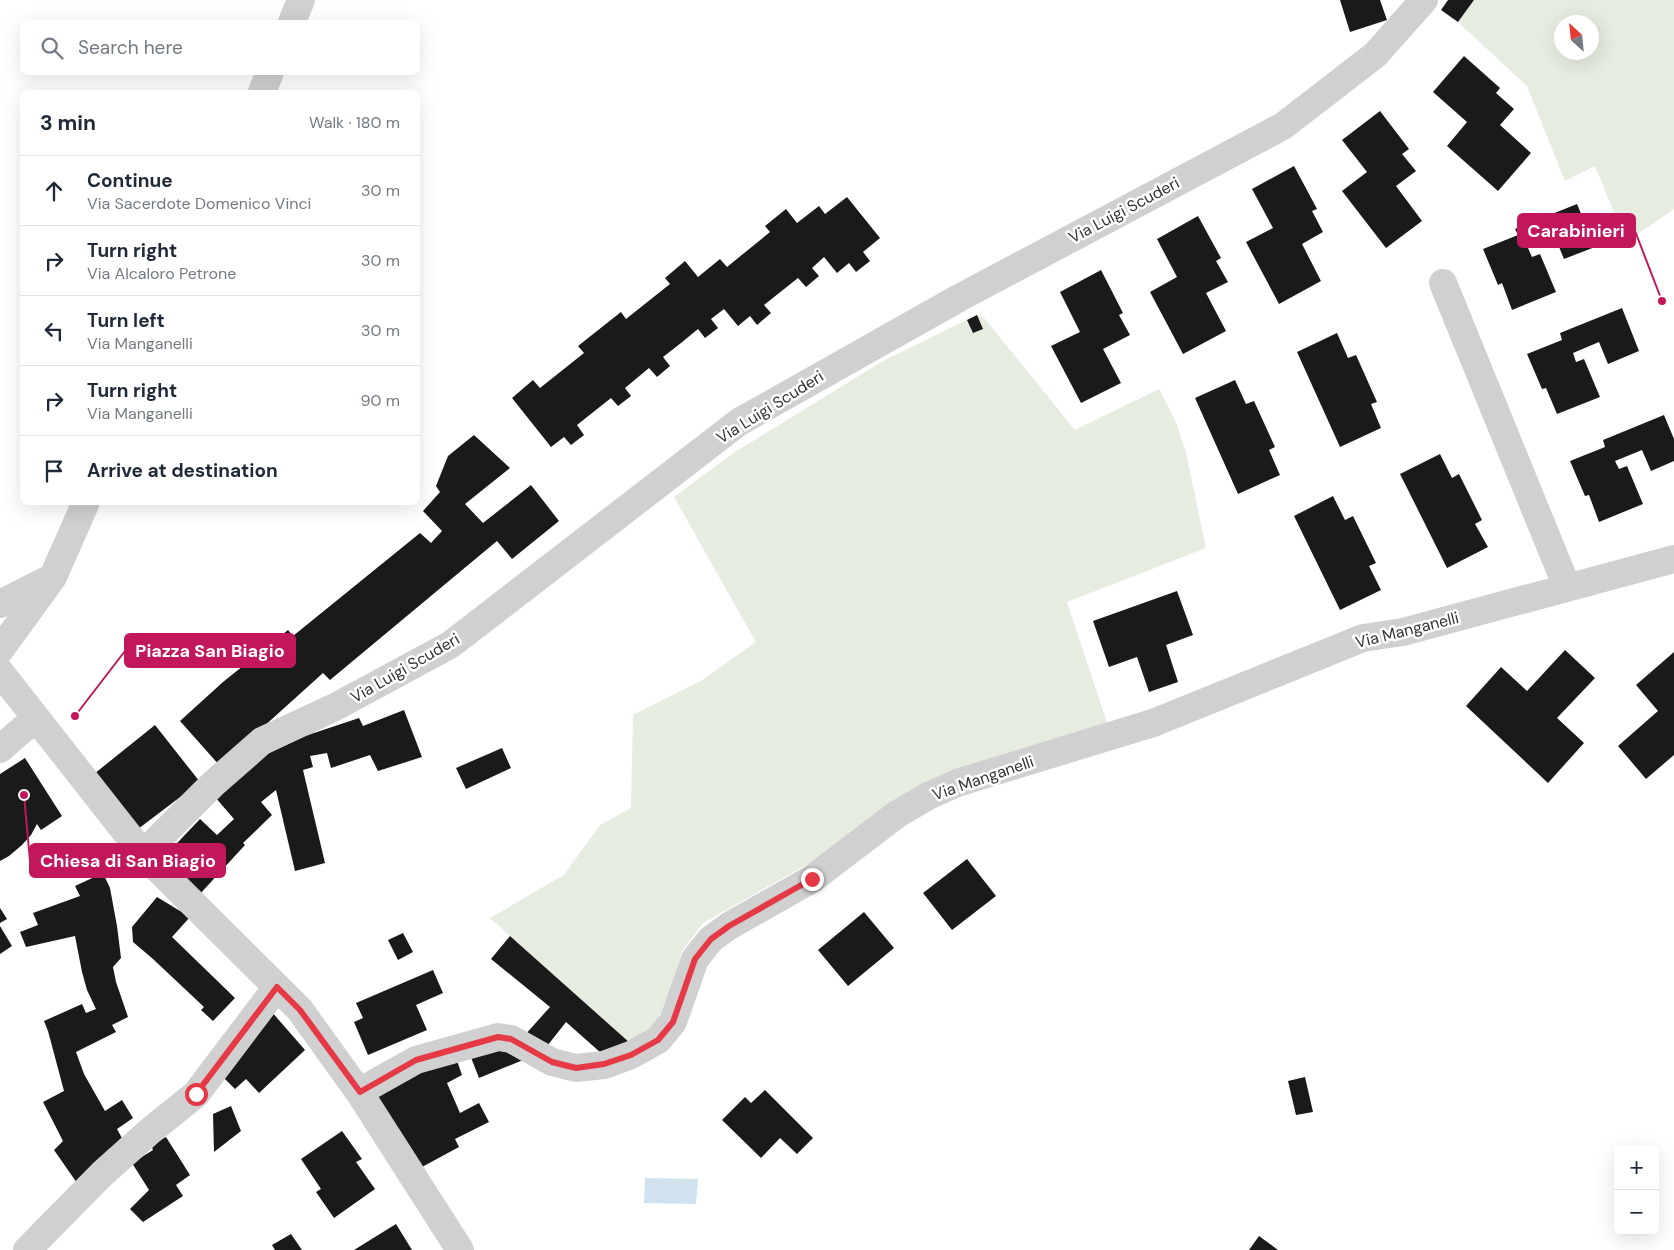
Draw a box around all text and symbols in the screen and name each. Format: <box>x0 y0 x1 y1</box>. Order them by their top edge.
north arrow <box>1554 15 1599 60</box>
search box <box>20 20 420 75</box>
icon: search <box>38 34 66 62</box>
text: Search here <box>78 35 183 60</box>
text: 3 min <box>40 109 96 137</box>
text: Walk · 180 m <box>309 112 400 133</box>
text: Continue <box>87 168 173 193</box>
street label: Via Luigi Scuderi <box>1065 172 1183 248</box>
icon: ahead <box>40 177 68 205</box>
text: 30 m <box>361 180 400 201</box>
text: Via Sacerdote Domenico Vinci <box>87 193 311 214</box>
callout: Carabinieri <box>1518 214 1635 247</box>
text: Carabinieri <box>1527 219 1625 243</box>
text: Turn right <box>87 238 177 263</box>
icon: right <box>40 247 68 275</box>
text: 30 m <box>361 250 400 271</box>
text: Via Alcaloro Petrone <box>87 263 236 284</box>
text: Turn left <box>87 308 165 333</box>
icon: left <box>40 317 68 345</box>
text: 30 m <box>361 320 400 341</box>
text: Via Manganelli <box>87 333 193 354</box>
street label: Via Luigi Scuderi <box>713 366 827 448</box>
text: Turn right <box>87 378 177 403</box>
icon: right <box>40 387 68 415</box>
text: 90 m <box>360 390 400 411</box>
text: Via Manganelli <box>87 403 193 424</box>
icon: arrive <box>40 457 68 485</box>
text: Arrive at destination <box>87 458 278 483</box>
street label: Via Manganelli <box>1353 607 1461 653</box>
street label: Via Luigi Scuderi <box>347 628 463 708</box>
callout: Piazza San Biagio <box>125 634 295 667</box>
text: Piazza San Biagio <box>135 639 285 663</box>
street label: Via Manganelli <box>930 751 1036 805</box>
callout: Chiesa di San Biagio <box>30 844 225 877</box>
text: Chiesa di San Biagio <box>40 849 216 873</box>
route end <box>801 868 824 891</box>
route start <box>185 1083 208 1106</box>
map controls <box>1614 1145 1659 1235</box>
button: + <box>1614 1145 1659 1190</box>
button: − <box>1614 1190 1659 1235</box>

